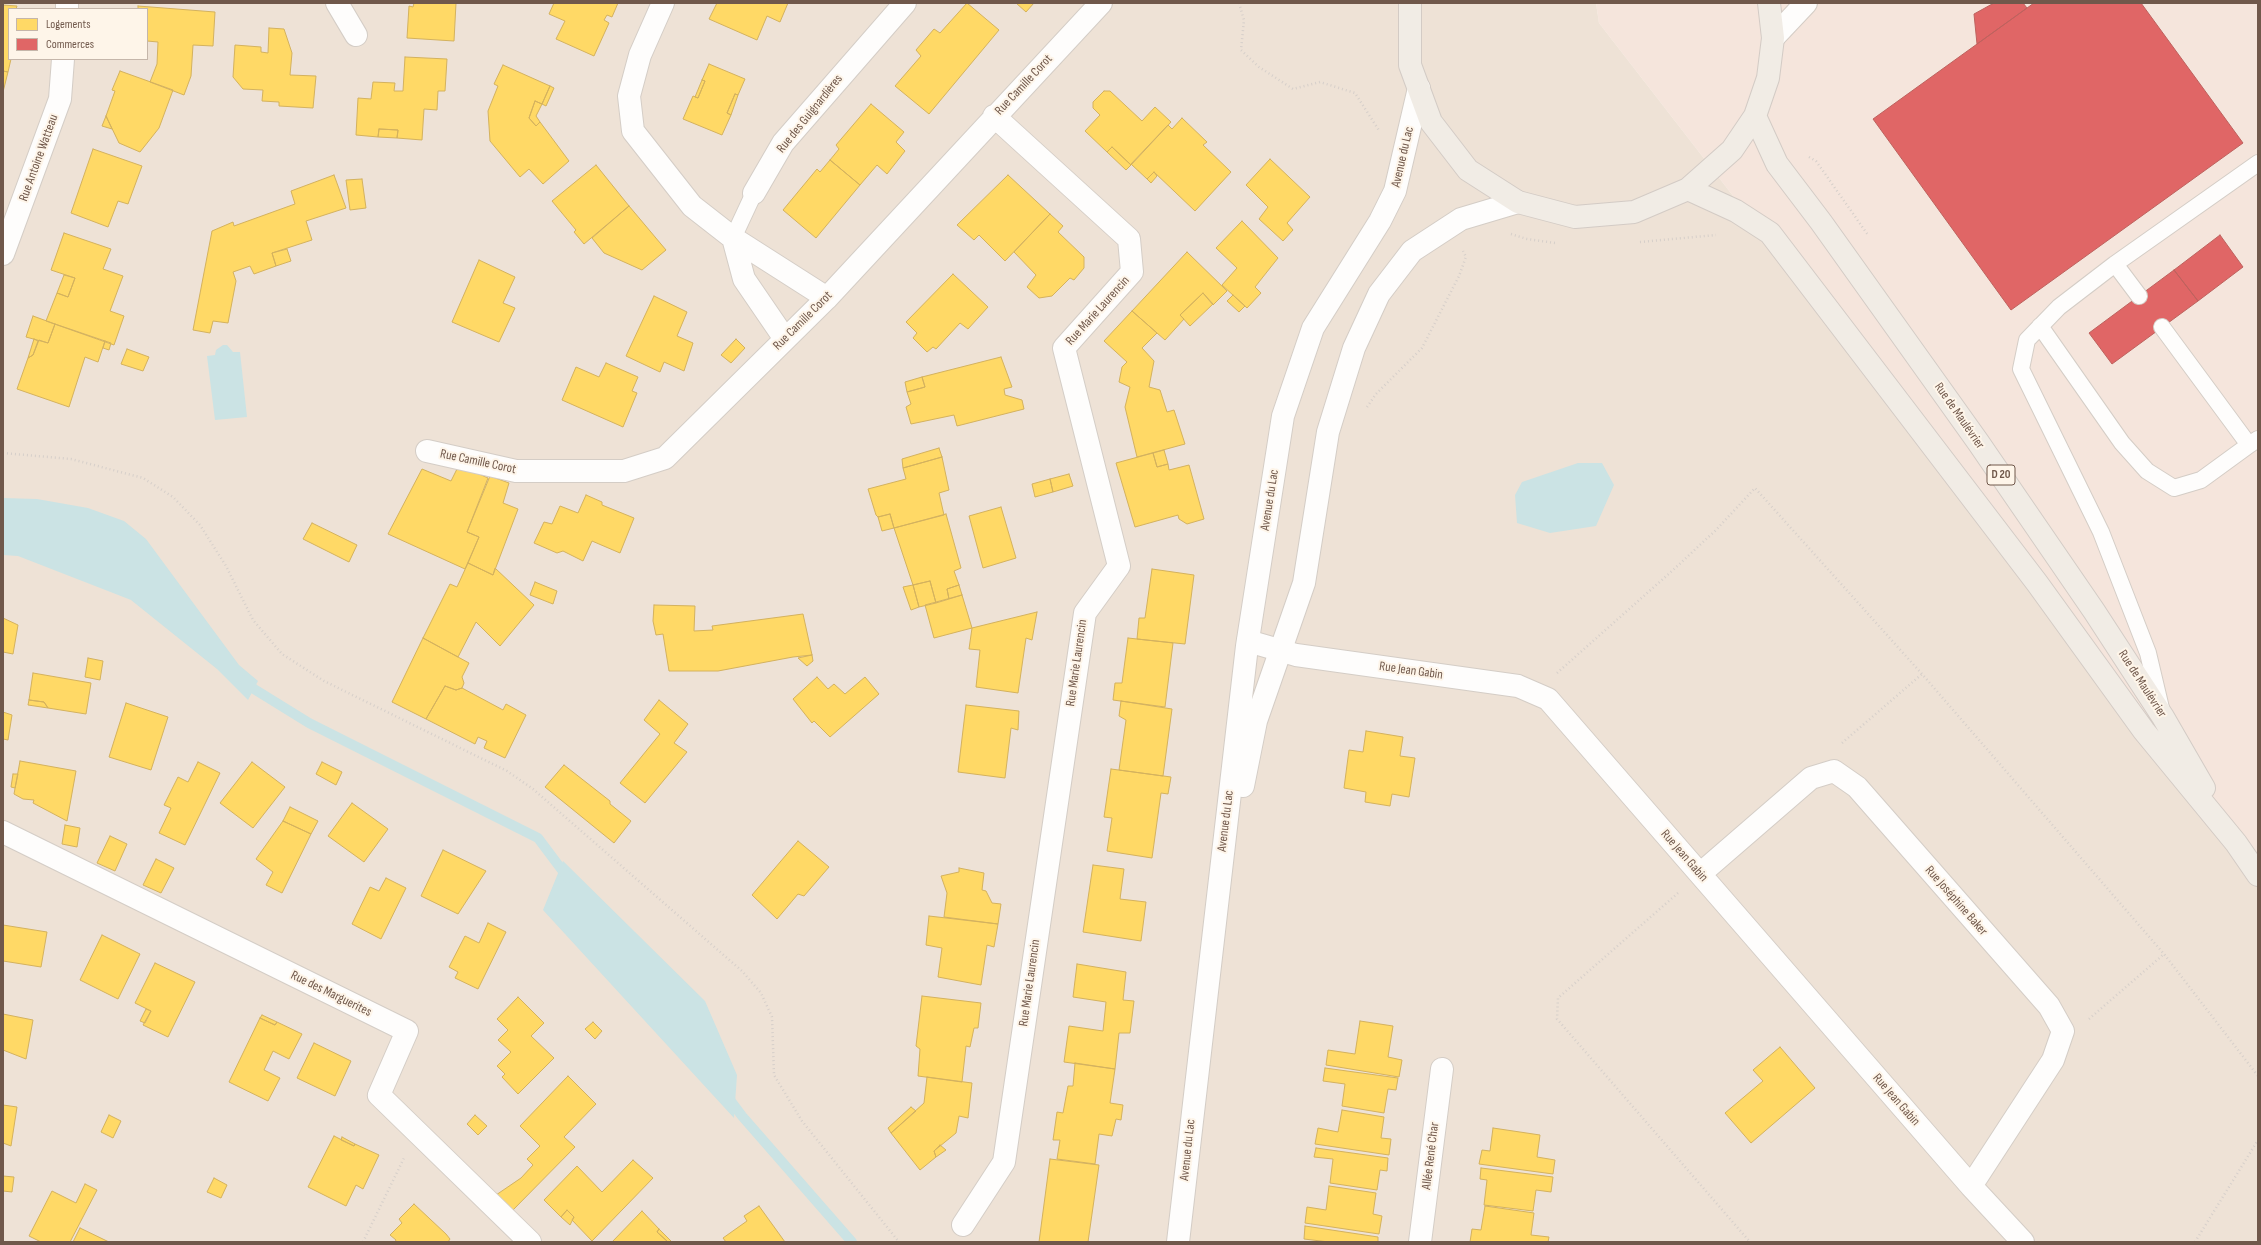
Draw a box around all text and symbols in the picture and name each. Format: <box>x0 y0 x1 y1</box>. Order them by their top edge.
legend <box>8 8 148 60</box>
text: Logements <box>46 17 90 32</box>
text: Commerces <box>46 37 94 52</box>
street label: Rue Camille Corot <box>992 51 1056 119</box>
street label: Rue des Guignardières <box>774 72 846 156</box>
street label: Rue Antoine Watteau <box>16 112 62 204</box>
street label: Avenue du Lac <box>1388 125 1418 189</box>
street label: Rue Marie Laurencin <box>1063 273 1133 349</box>
street label: Rue Camille Corot <box>770 288 836 354</box>
street label: Rue de Maulévrier <box>1930 380 1988 452</box>
street label: Rue Camille Corot <box>439 446 517 478</box>
road number: D 20 <box>1987 465 2015 485</box>
street label: Avenue du Lac <box>1257 468 1283 532</box>
street label: Rue Marie Laurencin <box>1063 619 1091 707</box>
street label: Rue de Maulévrier <box>2114 647 2170 721</box>
street label: Rue Jean Gabin <box>1378 659 1444 683</box>
street label: Avenue du Lac <box>1214 789 1238 853</box>
street label: Rue Jean Gabin <box>1657 827 1711 885</box>
street label: Rue Joséphine Baker <box>1921 863 1991 939</box>
street label: Rue Marie Laurencin <box>1016 939 1044 1027</box>
street label: Rue des Marguerites <box>288 968 374 1020</box>
street label: Rue Jean Gabin <box>1869 1071 1923 1129</box>
street label: Avenue du Lac <box>1177 1118 1199 1182</box>
street label: Allée René Char <box>1419 1121 1443 1191</box>

